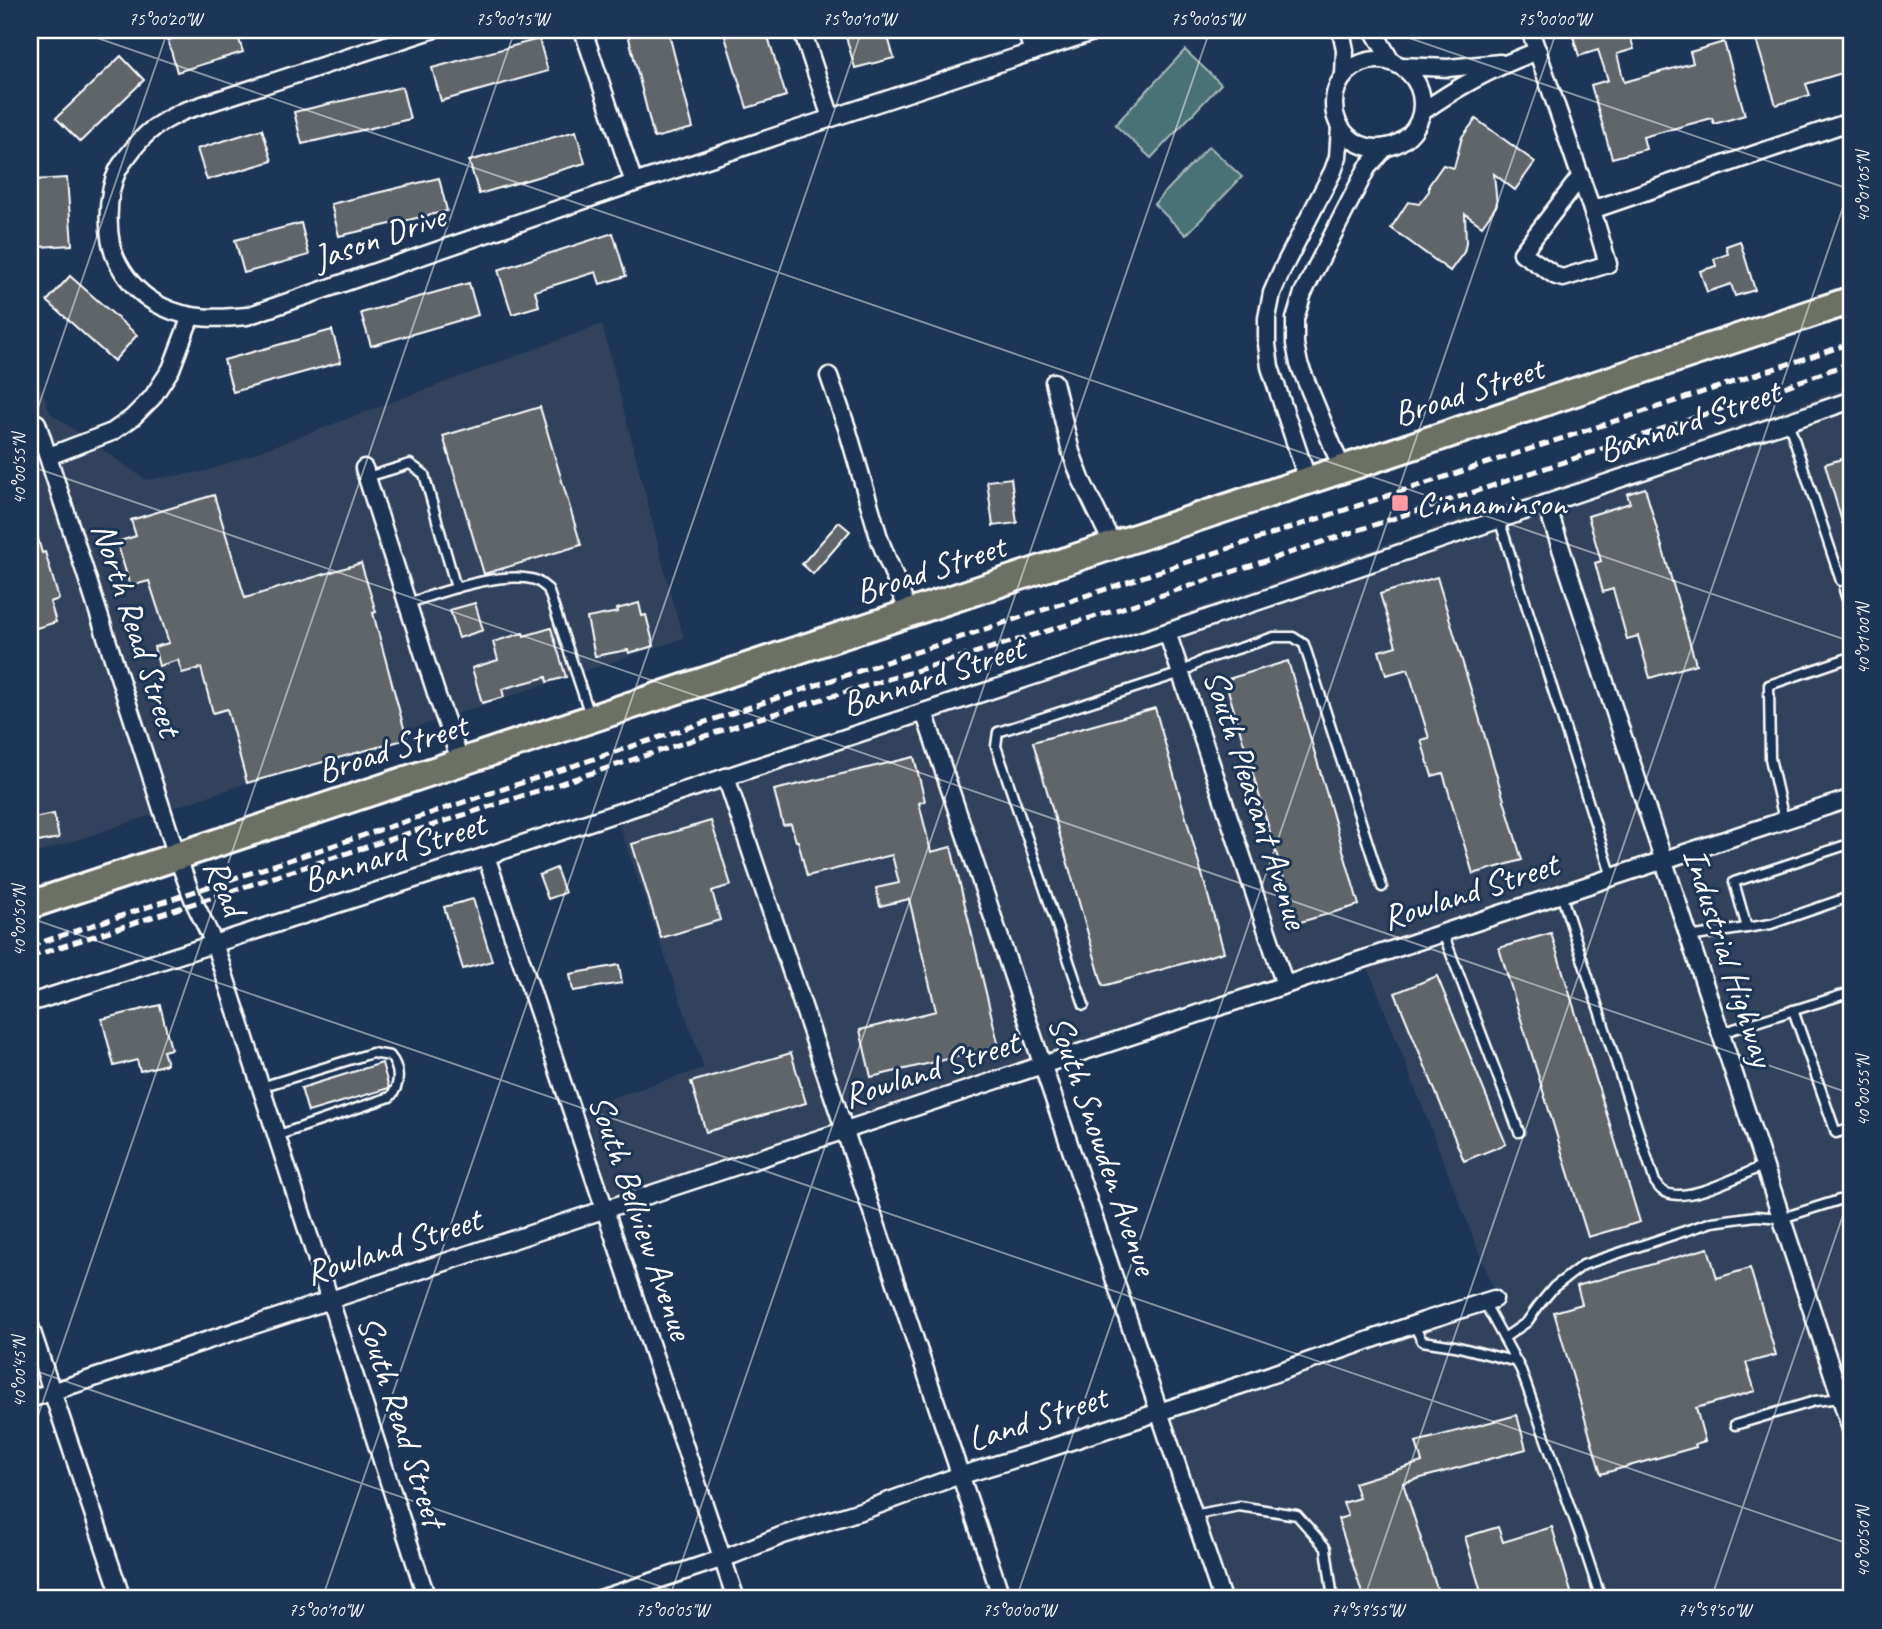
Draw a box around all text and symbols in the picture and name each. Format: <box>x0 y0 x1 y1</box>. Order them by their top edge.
text: 75°00'20"W <box>128 8 205 30</box>
text: 75°00'15"W <box>475 8 552 30</box>
text: 75°00'10"W <box>822 8 899 30</box>
text: 75°00'05"W <box>1170 8 1247 30</box>
text: 75°00'00"W <box>1517 8 1594 30</box>
text: 40°01'05"N <box>1852 148 1874 222</box>
street label: Jason Drive <box>305 193 453 281</box>
street label: Broad Street <box>1387 345 1552 436</box>
street label: Bannard Street <box>1592 368 1789 473</box>
text: 40°00'55"N <box>8 430 30 504</box>
place label: Cinnaminson <box>1416 481 1569 526</box>
marker: Cinnaminson <box>1390 493 1410 513</box>
street label: North Read Street <box>81 516 194 745</box>
street label: Broad Street <box>849 523 1014 614</box>
text: 40°01'00"N <box>1852 600 1874 674</box>
street label: Bannard Street <box>836 624 1033 727</box>
street label: South Pleasant Avenue <box>1193 664 1320 936</box>
street label: Broad Street <box>311 702 476 793</box>
street label: Bannard Street <box>297 800 494 903</box>
street label: Rowland Street <box>1376 840 1567 941</box>
street label: Industrial Highway <box>1673 842 1786 1075</box>
street label: Read <box>193 852 259 927</box>
text: 40°00'50"N <box>8 882 30 956</box>
street label: South Snowden Avenue <box>1038 1010 1169 1283</box>
street label: Rowland Street <box>837 1018 1028 1119</box>
text: 40°00'55"N <box>1852 1052 1874 1126</box>
street label: South Bellview Avenue <box>578 1089 705 1348</box>
street label: Rowland Street <box>299 1195 490 1296</box>
street label: South Read Street <box>347 1310 459 1536</box>
text: 40°00'45"N <box>8 1333 30 1407</box>
street label: Land Street <box>962 1373 1116 1462</box>
text: 40°00'50"N <box>1852 1503 1874 1577</box>
text: 75°00'10"W <box>288 1599 365 1621</box>
text: 75°00'05"W <box>635 1599 712 1621</box>
text: 75°00'00"W <box>982 1599 1059 1621</box>
text: 74°59'55"W <box>1330 1599 1407 1621</box>
text: 74°59'50"W <box>1677 1599 1754 1621</box>

